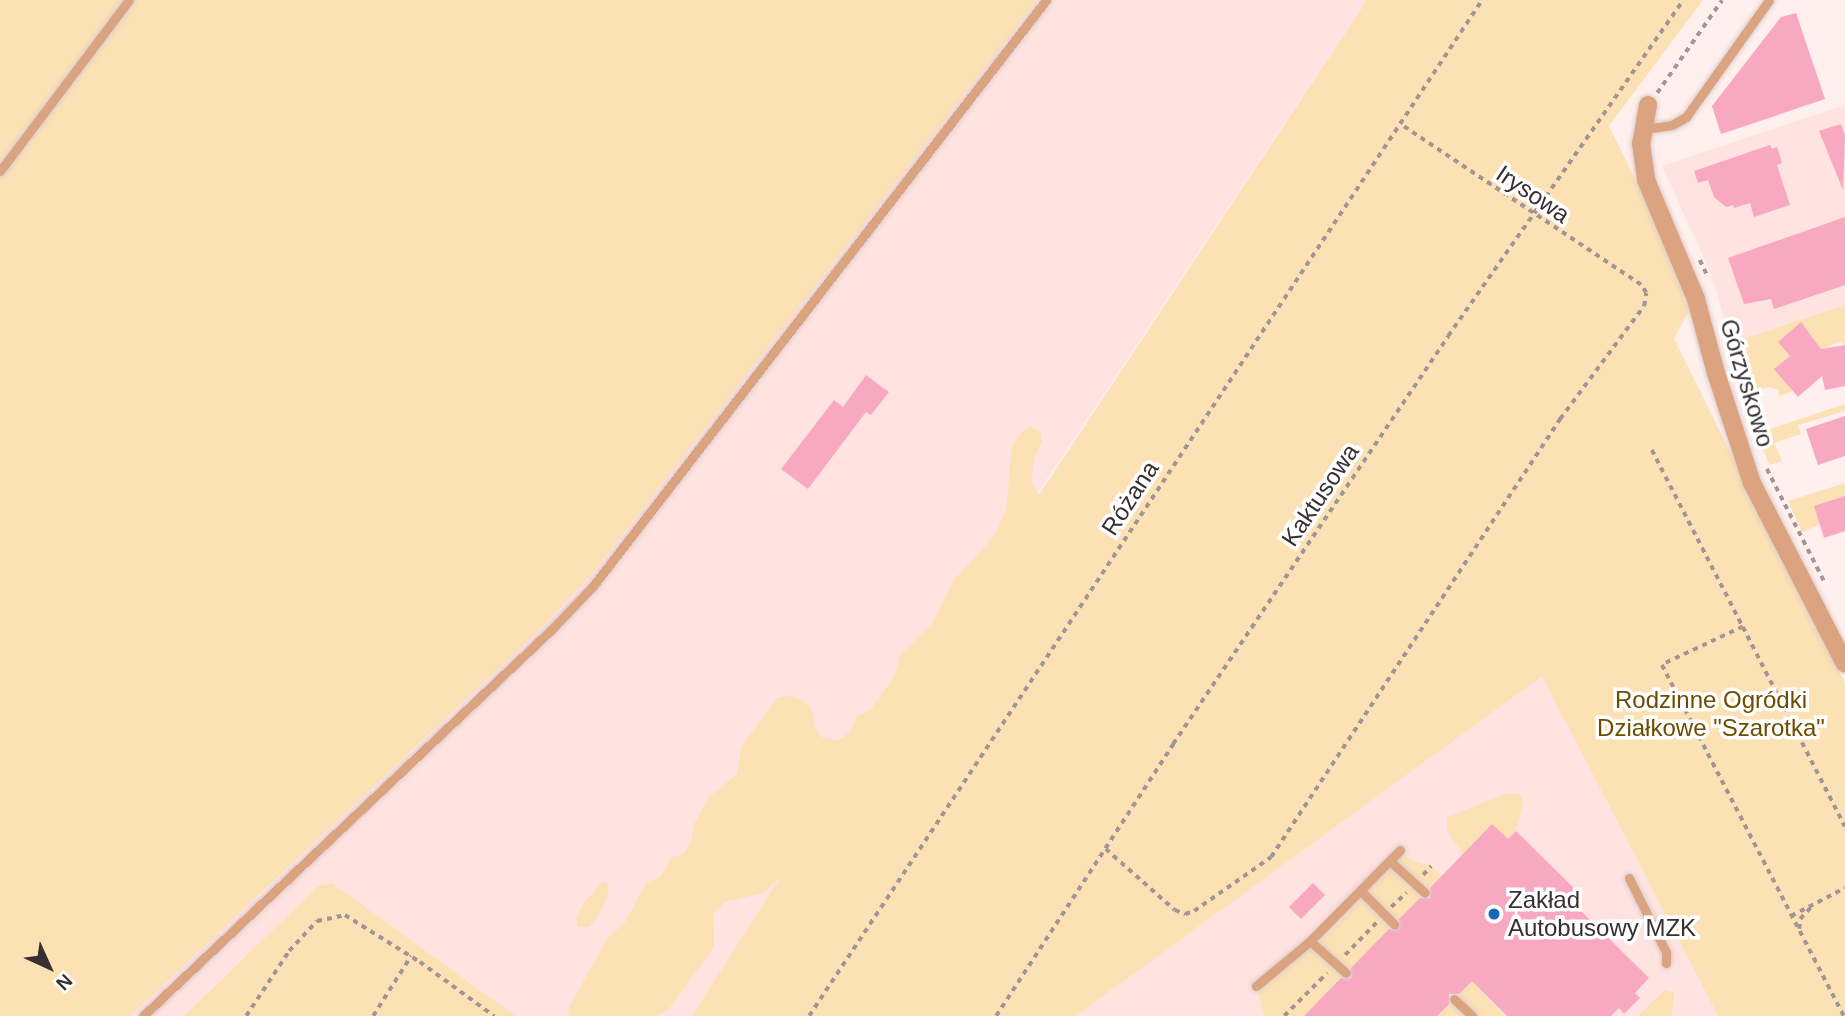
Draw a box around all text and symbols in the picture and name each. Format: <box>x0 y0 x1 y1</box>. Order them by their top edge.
street label: Irysowa <box>1491 159 1575 229</box>
street label: Górzyskowo <box>1714 316 1780 450</box>
street label: Kaktusowa <box>1275 438 1365 552</box>
street label: Różana <box>1095 455 1165 541</box>
park label: Rodzinne Ogródki Działkowe "Szarotka" <box>1597 686 1825 742</box>
place label: Zakład Autobusowy MZK <box>1508 886 1696 942</box>
marker: Zakład Autobusowy MZK <box>1486 906 1502 922</box>
north arrow <box>14 932 84 1002</box>
text: N <box>52 970 76 994</box>

